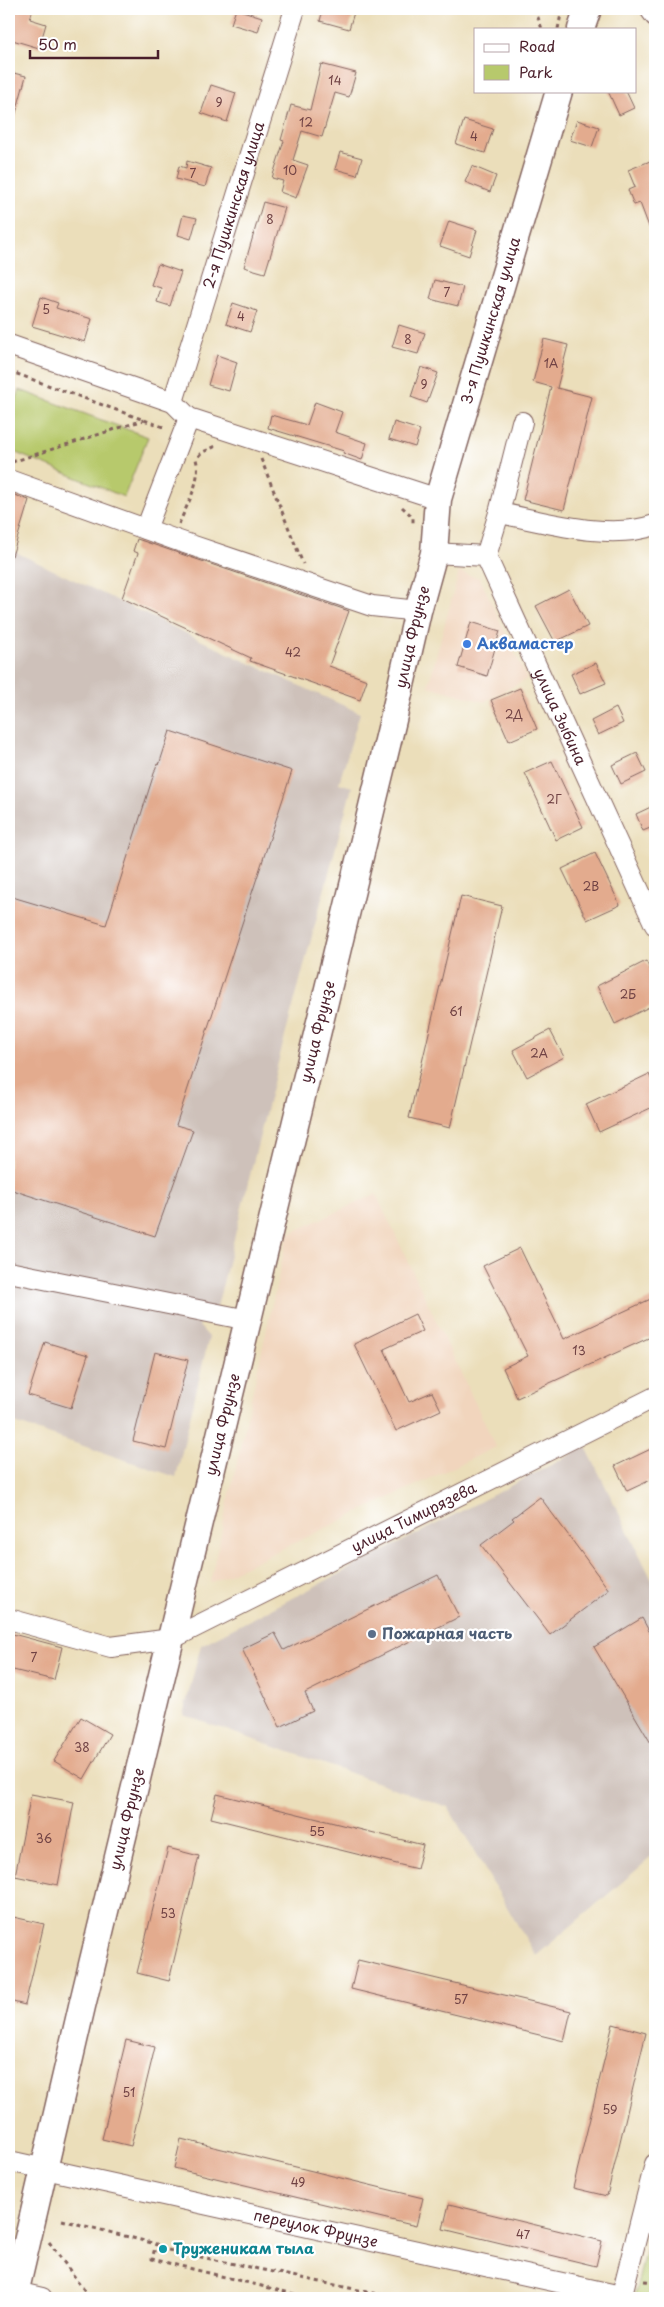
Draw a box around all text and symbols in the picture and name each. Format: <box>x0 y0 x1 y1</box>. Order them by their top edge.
scale bar <box>30 28 158 60</box>
legend <box>474 28 636 92</box>
text: 50 m <box>38 32 77 55</box>
text: Road <box>519 34 555 57</box>
text: Park <box>519 60 553 83</box>
house number: 14 <box>328 71 342 89</box>
house number: 9 <box>215 93 223 111</box>
house number: 12 <box>299 113 313 131</box>
street label: 2-я Пушкинская улица <box>196 118 270 291</box>
house number: 4 <box>470 127 478 145</box>
house number: 10 <box>283 161 297 179</box>
house number: 7 <box>190 164 197 182</box>
house number: 8 <box>266 210 274 228</box>
street label: 3-я Пушкинская улица <box>454 233 525 407</box>
house number: 7 <box>444 283 451 301</box>
house number: 5 <box>42 300 50 318</box>
house number: 4 <box>237 307 245 325</box>
house number: 8 <box>404 330 412 348</box>
house number: 1А <box>544 354 558 372</box>
house number: 9 <box>420 375 428 393</box>
street label: улица Фрунзе <box>388 583 434 690</box>
place label: Аквамастер <box>477 631 574 654</box>
marker: Аквамастер <box>461 638 473 650</box>
house number: 42 <box>285 643 301 661</box>
street label: улица Зыбина <box>529 664 593 769</box>
house number: 2Д <box>505 705 524 723</box>
house number: 2Г <box>546 790 562 808</box>
house number: 2В <box>583 877 599 895</box>
street label: улица Фрунзе <box>293 978 340 1085</box>
house number: 2Б <box>620 985 636 1003</box>
house number: 61 <box>449 1002 463 1020</box>
house number: 2А <box>530 1044 548 1062</box>
house number: 13 <box>572 1341 586 1359</box>
street label: улица Фрунзе <box>198 1371 245 1478</box>
street label: улица Тимирязева <box>347 1475 481 1557</box>
place label: Пожарная часть <box>382 1621 512 1644</box>
marker: Пожарная часть <box>366 1628 378 1640</box>
house number: 7 <box>31 1648 38 1666</box>
house number: 38 <box>74 1738 90 1756</box>
street label: улица Фрунзе <box>102 1765 149 1872</box>
house number: 55 <box>309 1822 325 1840</box>
house number: 36 <box>36 1829 52 1847</box>
house number: 53 <box>160 1904 176 1922</box>
house number: 57 <box>454 1990 468 2008</box>
house number: 51 <box>123 2083 135 2101</box>
house number: 59 <box>603 2100 617 2118</box>
house number: 49 <box>291 2173 305 2191</box>
street label: переулок Фрунзе <box>252 2202 380 2252</box>
house number: 47 <box>516 2225 531 2243</box>
place label: Труженикам тыла <box>173 2236 314 2259</box>
marker: Труженикам тыла <box>157 2243 169 2255</box>

